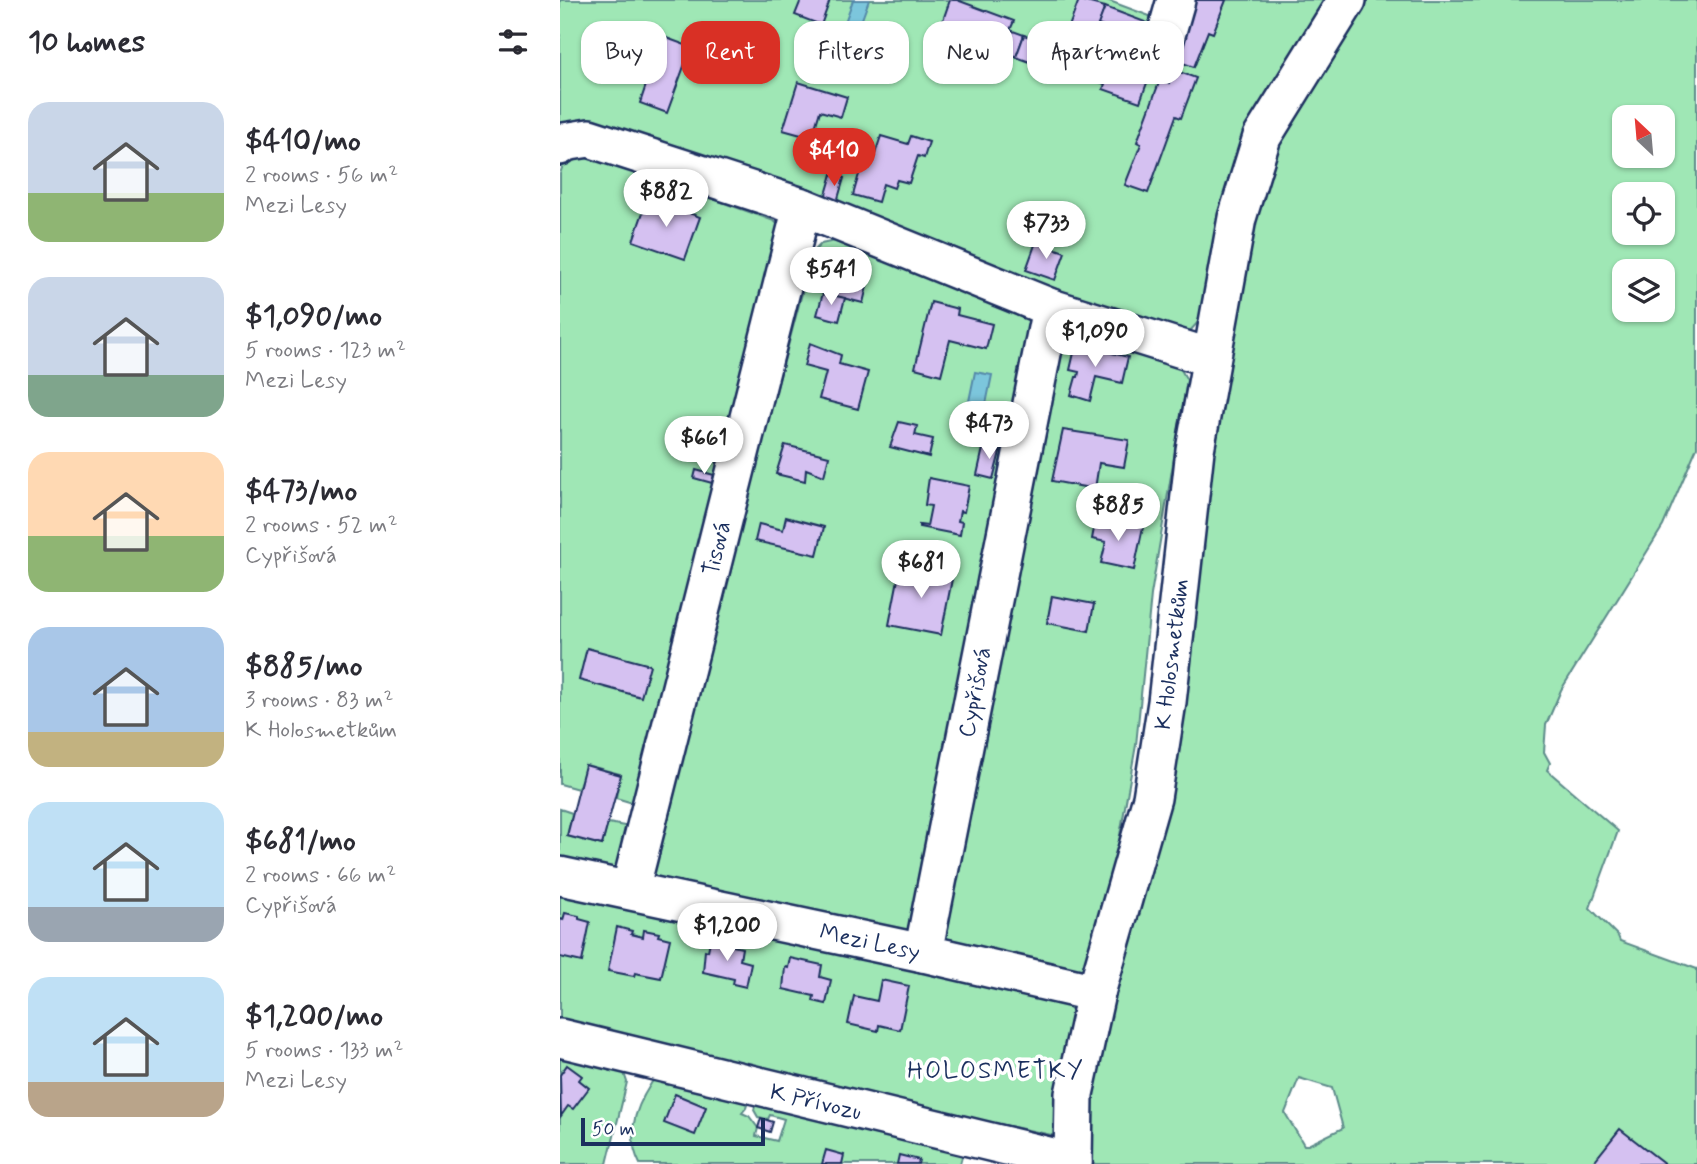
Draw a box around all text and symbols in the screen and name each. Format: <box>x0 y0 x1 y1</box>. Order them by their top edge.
chip: Buy <box>581 21 667 84</box>
chip: Rent <box>681 21 780 84</box>
chip: Filters <box>794 21 909 84</box>
chip: New <box>923 21 1013 84</box>
chip: Apartment <box>1027 21 1184 84</box>
text: 10 homes <box>28 23 145 62</box>
icon: filters <box>494 23 532 61</box>
north arrow <box>1612 105 1675 168</box>
map controls <box>1612 105 1675 322</box>
text: $410/mo <box>245 122 361 161</box>
pin: $410 <box>793 128 875 188</box>
icon: home <box>84 130 168 214</box>
text: $410 <box>809 136 859 166</box>
text: 2 rooms · 56 m² <box>245 161 398 191</box>
pin: $882 <box>625 170 707 229</box>
text: $882 <box>640 177 692 207</box>
button: locate <box>1612 182 1675 245</box>
text: Mezi Lesy <box>245 191 347 221</box>
pin: $733 <box>1005 202 1087 261</box>
text: $733 <box>1023 209 1069 239</box>
pin: $541 <box>790 247 872 307</box>
text: $541 <box>806 255 856 285</box>
button: layers <box>1612 259 1675 322</box>
text: $1,090/mo <box>245 297 382 336</box>
icon: home <box>84 305 168 389</box>
pin: $1,090 <box>1038 310 1152 369</box>
text: $1,090 <box>1062 317 1128 347</box>
text: 5 rooms · 123 m² <box>245 336 406 366</box>
text: Mezi Lesy <box>245 366 347 396</box>
pin: $473 <box>948 402 1030 461</box>
text: $473 <box>965 409 1013 439</box>
pin: $661 <box>663 416 745 476</box>
text: $661 <box>681 424 728 454</box>
text: $473/mo <box>245 472 357 511</box>
icon: home <box>84 480 168 564</box>
pin: $885 <box>1077 484 1159 543</box>
text: $885 <box>1092 491 1144 521</box>
text: 2 rooms · 52 m² <box>245 511 398 541</box>
street label: Tisová <box>697 518 739 579</box>
pin: $681 <box>880 540 962 600</box>
text: Cypřišová <box>245 541 337 571</box>
text: $681 <box>898 548 944 578</box>
street label: K Holosmetkům <box>1149 577 1197 732</box>
street label: Cypřišová <box>952 644 999 740</box>
text: $885/mo <box>245 647 362 686</box>
icon: home <box>84 655 168 739</box>
text: 3 rooms · 83 m² <box>245 686 393 716</box>
text: K Holosmetkům <box>245 716 397 746</box>
text: $681/mo <box>245 822 356 861</box>
icon: home <box>84 830 168 914</box>
text: 2 rooms · 66 m² <box>245 861 396 891</box>
text: Cypřišová <box>245 891 337 921</box>
pin: $1,200 <box>670 904 784 963</box>
text: $1,200 <box>693 911 761 941</box>
street label: Mezi Lesy <box>817 918 923 968</box>
text: $1,200/mo <box>245 997 383 1036</box>
icon: home <box>84 1005 168 1089</box>
text: 5 rooms · 133 m² <box>245 1036 404 1066</box>
district label: HOLOSMETKY <box>907 1056 1085 1087</box>
text: Mezi Lesy <box>245 1066 347 1096</box>
street label: K Přívozu <box>767 1078 864 1128</box>
scale bar <box>581 1115 765 1147</box>
text: 50 m <box>592 1117 635 1142</box>

